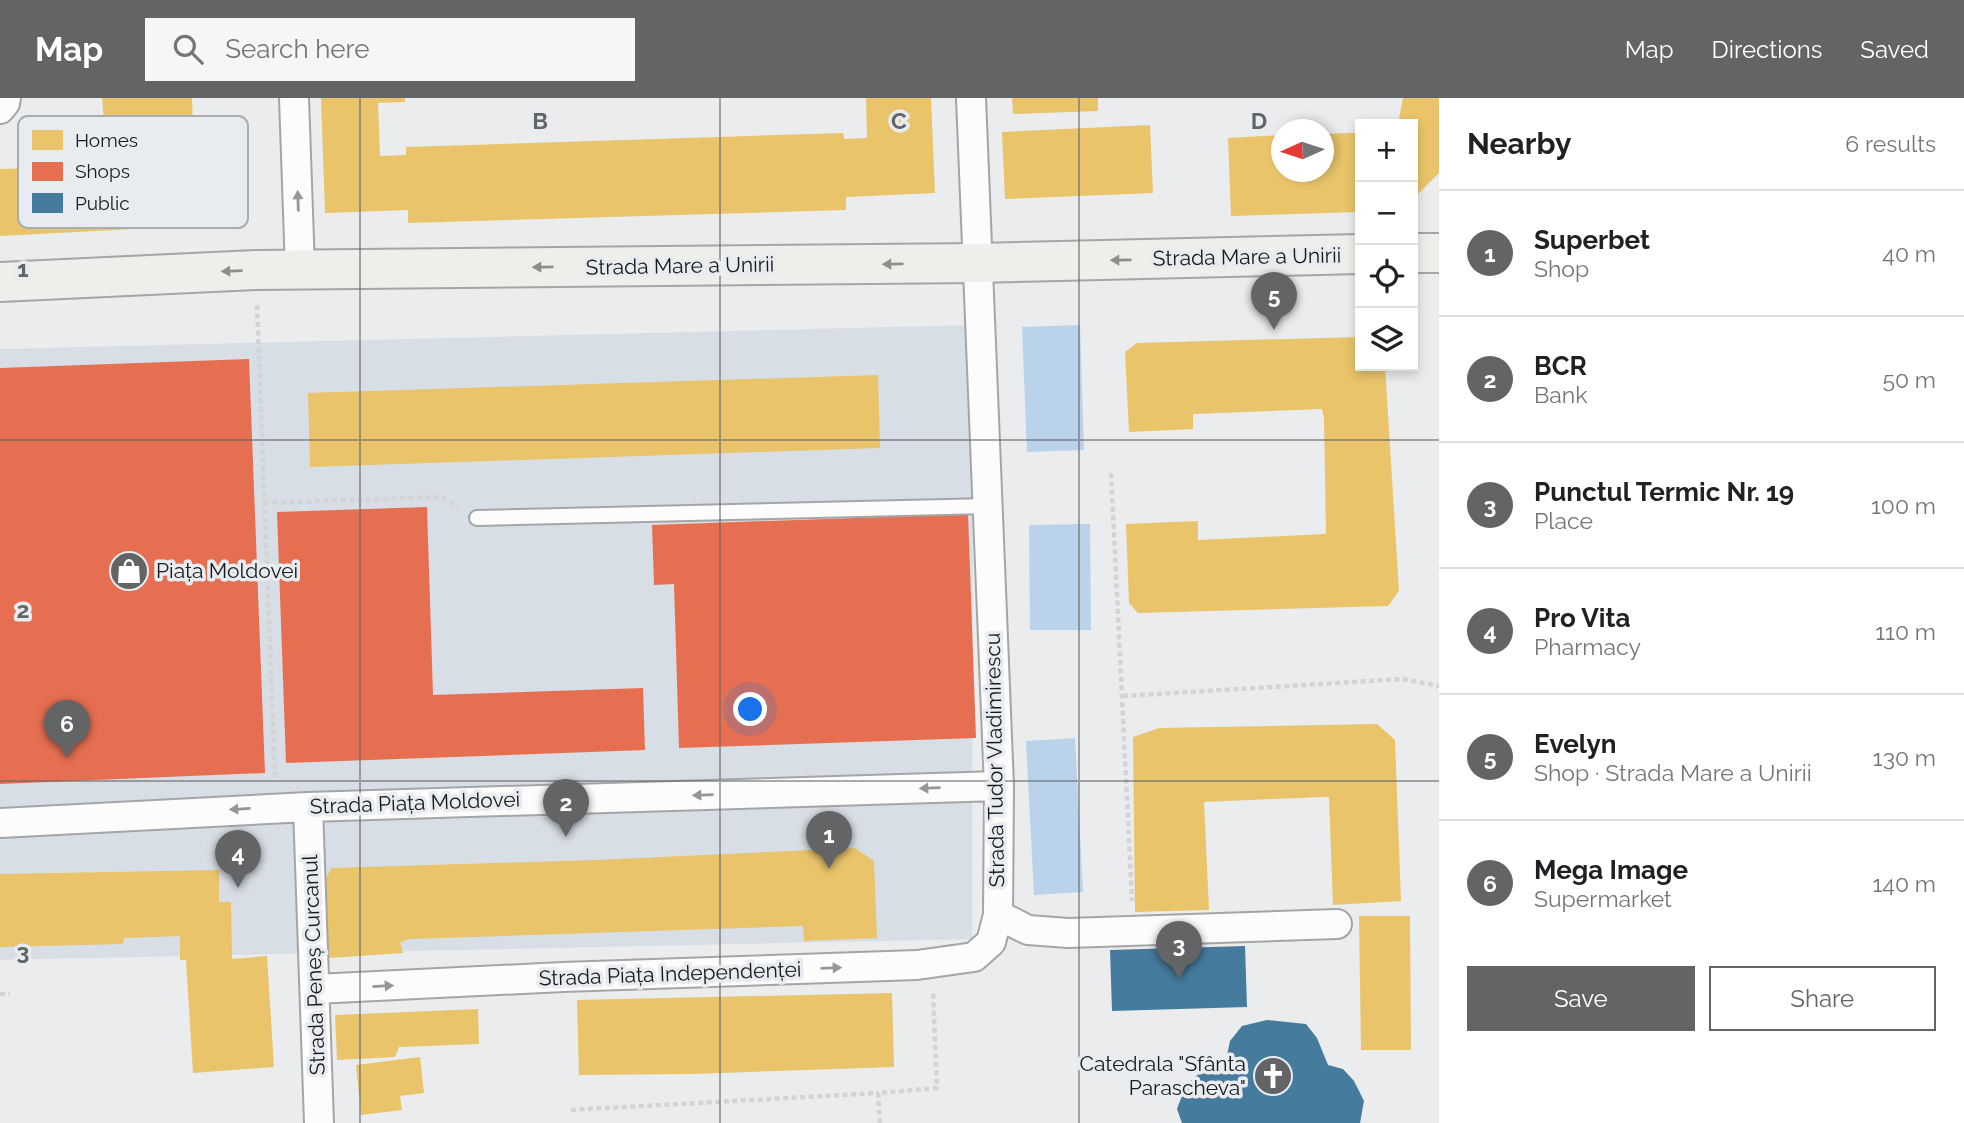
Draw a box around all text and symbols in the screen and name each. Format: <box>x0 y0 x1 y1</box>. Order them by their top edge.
search box <box>145 18 635 81</box>
text: Map <box>35 30 103 69</box>
icon: search <box>169 30 207 68</box>
text: Search here <box>225 34 370 64</box>
text: Map <box>1625 35 1674 64</box>
text: Directions <box>1712 35 1822 64</box>
text: Saved <box>1860 35 1929 64</box>
text: B <box>532 107 548 134</box>
text: C <box>891 107 907 134</box>
text: D <box>1251 107 1267 134</box>
legend <box>18 116 248 228</box>
north arrow <box>1271 119 1334 182</box>
map controls <box>1355 119 1418 371</box>
button: + <box>1355 119 1418 182</box>
text: Nearby <box>1467 126 1571 161</box>
text: Homes <box>75 129 138 151</box>
text: 6 results <box>1845 130 1936 157</box>
text: Shops <box>75 160 130 182</box>
button: − <box>1355 182 1418 245</box>
one-way arrow <box>292 190 303 212</box>
text: Public <box>75 192 130 214</box>
text: Superbet <box>1534 225 1650 255</box>
text: 1 <box>1484 240 1496 267</box>
text: 40 m <box>1882 240 1936 267</box>
street label: Strada Mare a Unirii <box>1152 242 1341 271</box>
button: locate <box>1355 245 1418 308</box>
street label: Strada Mare a Unirii <box>585 251 774 280</box>
one-way arrow <box>1109 254 1131 266</box>
text: 1 <box>17 255 29 282</box>
text: Shop <box>1534 255 1589 282</box>
one-way arrow <box>882 258 904 270</box>
one-way arrow <box>532 261 554 273</box>
one-way arrow <box>221 265 243 276</box>
pin: 5 <box>1251 272 1297 330</box>
button: layers <box>1355 308 1418 371</box>
text: BCR <box>1534 351 1587 381</box>
text: 2 <box>1484 366 1496 393</box>
text: 50 m <box>1882 366 1936 393</box>
text: Bank <box>1534 381 1587 408</box>
text: Punctul Termic Nr. 19 <box>1534 477 1794 507</box>
text: 3 <box>1484 492 1496 519</box>
text: 100 m <box>1871 492 1936 519</box>
text: Place <box>1534 507 1593 534</box>
shop icon: Piața Moldovei <box>108 550 150 592</box>
place label: Piața Moldovei <box>156 558 298 583</box>
text: 2 <box>17 596 29 623</box>
text: Pro Vita <box>1534 603 1630 633</box>
text: 4 <box>1483 618 1497 645</box>
text: 110 m <box>1875 618 1936 645</box>
street label: Strada Tudor Vladimirescu <box>980 632 1009 888</box>
text: Pharmacy <box>1534 633 1641 660</box>
your location <box>733 692 767 726</box>
pin: 6 <box>44 700 90 758</box>
text: Evelyn <box>1534 729 1616 759</box>
text: 5 <box>1484 744 1496 771</box>
text: 130 m <box>1873 744 1936 771</box>
text: Shop · Strada Mare a Unirii <box>1534 759 1812 786</box>
pin: 2 <box>543 779 589 837</box>
one-way arrow <box>919 783 941 794</box>
street label: Strada Piața Moldovei <box>309 786 521 819</box>
one-way arrow <box>692 789 714 801</box>
one-way arrow <box>229 804 251 815</box>
pin: 1 <box>806 811 852 869</box>
pin: 4 <box>215 830 261 888</box>
street label: Strada Peneș Curcanul <box>297 854 330 1076</box>
text: Mega Image <box>1534 855 1688 885</box>
text: 6 <box>1483 870 1497 897</box>
text: 140 m <box>1873 870 1936 897</box>
text: Supermarket <box>1534 885 1672 912</box>
pin: 3 <box>1156 921 1202 979</box>
text: 3 <box>17 938 29 965</box>
street label: Strada Piața Independenței <box>538 956 802 991</box>
one-way arrow <box>820 962 842 974</box>
button: Save <box>1467 966 1695 1031</box>
button: Share <box>1709 966 1936 1031</box>
one-way arrow <box>372 980 394 991</box>
place label: Catedrala "Sfânta Parascheva" <box>1080 1051 1246 1100</box>
church icon: Catedrala "Sfânta Parascheva" <box>1252 1055 1294 1097</box>

